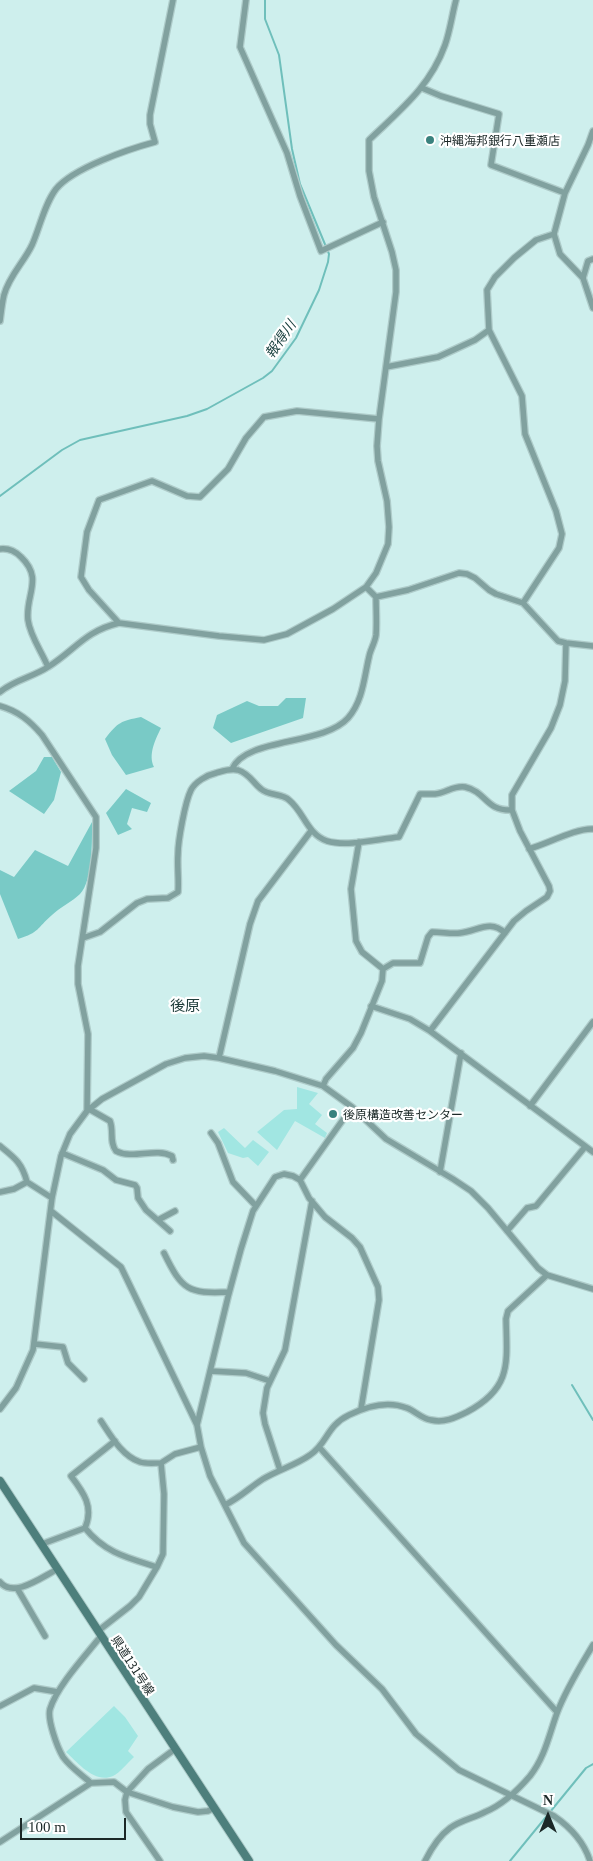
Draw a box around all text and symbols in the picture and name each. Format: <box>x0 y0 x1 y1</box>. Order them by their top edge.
place label: 沖縄海邦銀行八重瀬店 <box>440 133 560 147</box>
marker: 沖縄海邦銀行八重瀬店 <box>424 134 436 146</box>
water label: 報得川 <box>261 317 299 361</box>
district label: 後原 <box>170 996 200 1014</box>
place label: 後原構造改善センター <box>343 1107 463 1121</box>
marker: 後原構造改善センター <box>327 1108 339 1120</box>
street label: 県道131号線 <box>108 1633 158 1697</box>
north arrow <box>523 1791 573 1841</box>
text: N <box>543 1793 553 1808</box>
scale bar <box>22 1808 129 1840</box>
text: 100 m <box>28 1819 66 1835</box>

